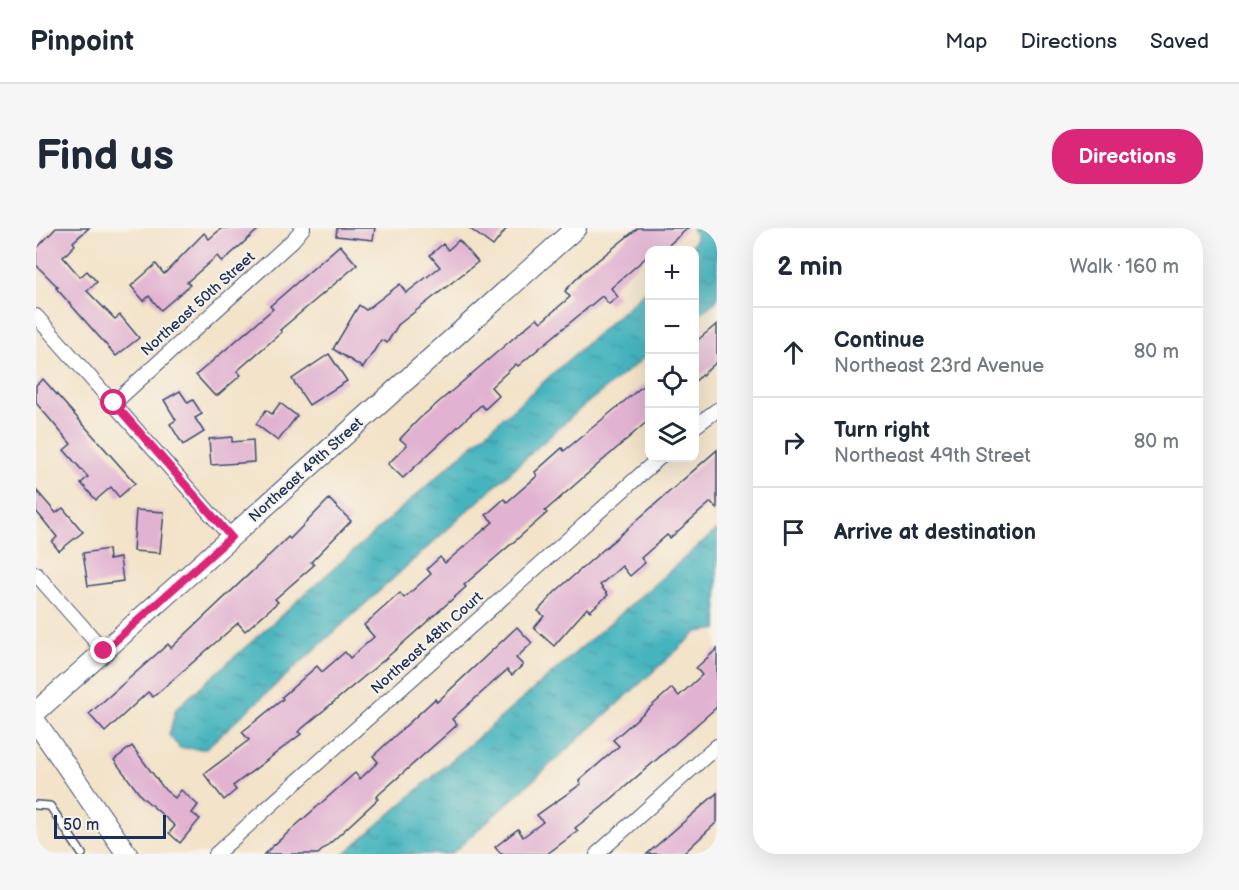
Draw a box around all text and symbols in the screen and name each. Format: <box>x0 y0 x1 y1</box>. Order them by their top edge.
text: Pinpoint <box>30 25 134 58</box>
text: Map <box>945 29 988 54</box>
text: Directions <box>1021 29 1117 54</box>
text: Saved <box>1150 29 1209 54</box>
button: Directions <box>1052 129 1203 184</box>
text: Find us <box>36 131 174 182</box>
map controls <box>645 246 699 462</box>
button: + <box>645 246 699 300</box>
street label: Northeast 50th Street <box>137 247 259 360</box>
text: 2 min <box>777 252 843 283</box>
text: Walk · 160 m <box>1070 255 1179 279</box>
button: − <box>645 300 699 354</box>
text: Continue <box>834 327 924 354</box>
icon: ahead <box>777 336 810 369</box>
text: 80 m <box>1134 340 1179 364</box>
button: locate <box>645 354 699 408</box>
text: Northeast 23rd Avenue <box>834 354 1044 378</box>
route start <box>100 389 126 415</box>
button: layers <box>645 408 699 462</box>
street label: Northeast 49th Street <box>245 413 367 526</box>
text: Turn right <box>834 417 930 444</box>
icon: right <box>777 426 810 459</box>
text: 80 m <box>1134 430 1179 454</box>
text: Northeast 49th Street <box>834 444 1031 468</box>
icon: arrive <box>777 516 810 549</box>
text: Arrive at destination <box>834 519 1036 546</box>
street label: Northeast 48th Court <box>367 587 487 698</box>
route end <box>90 637 116 663</box>
scale bar <box>54 812 166 840</box>
text: 50 m <box>63 816 99 835</box>

